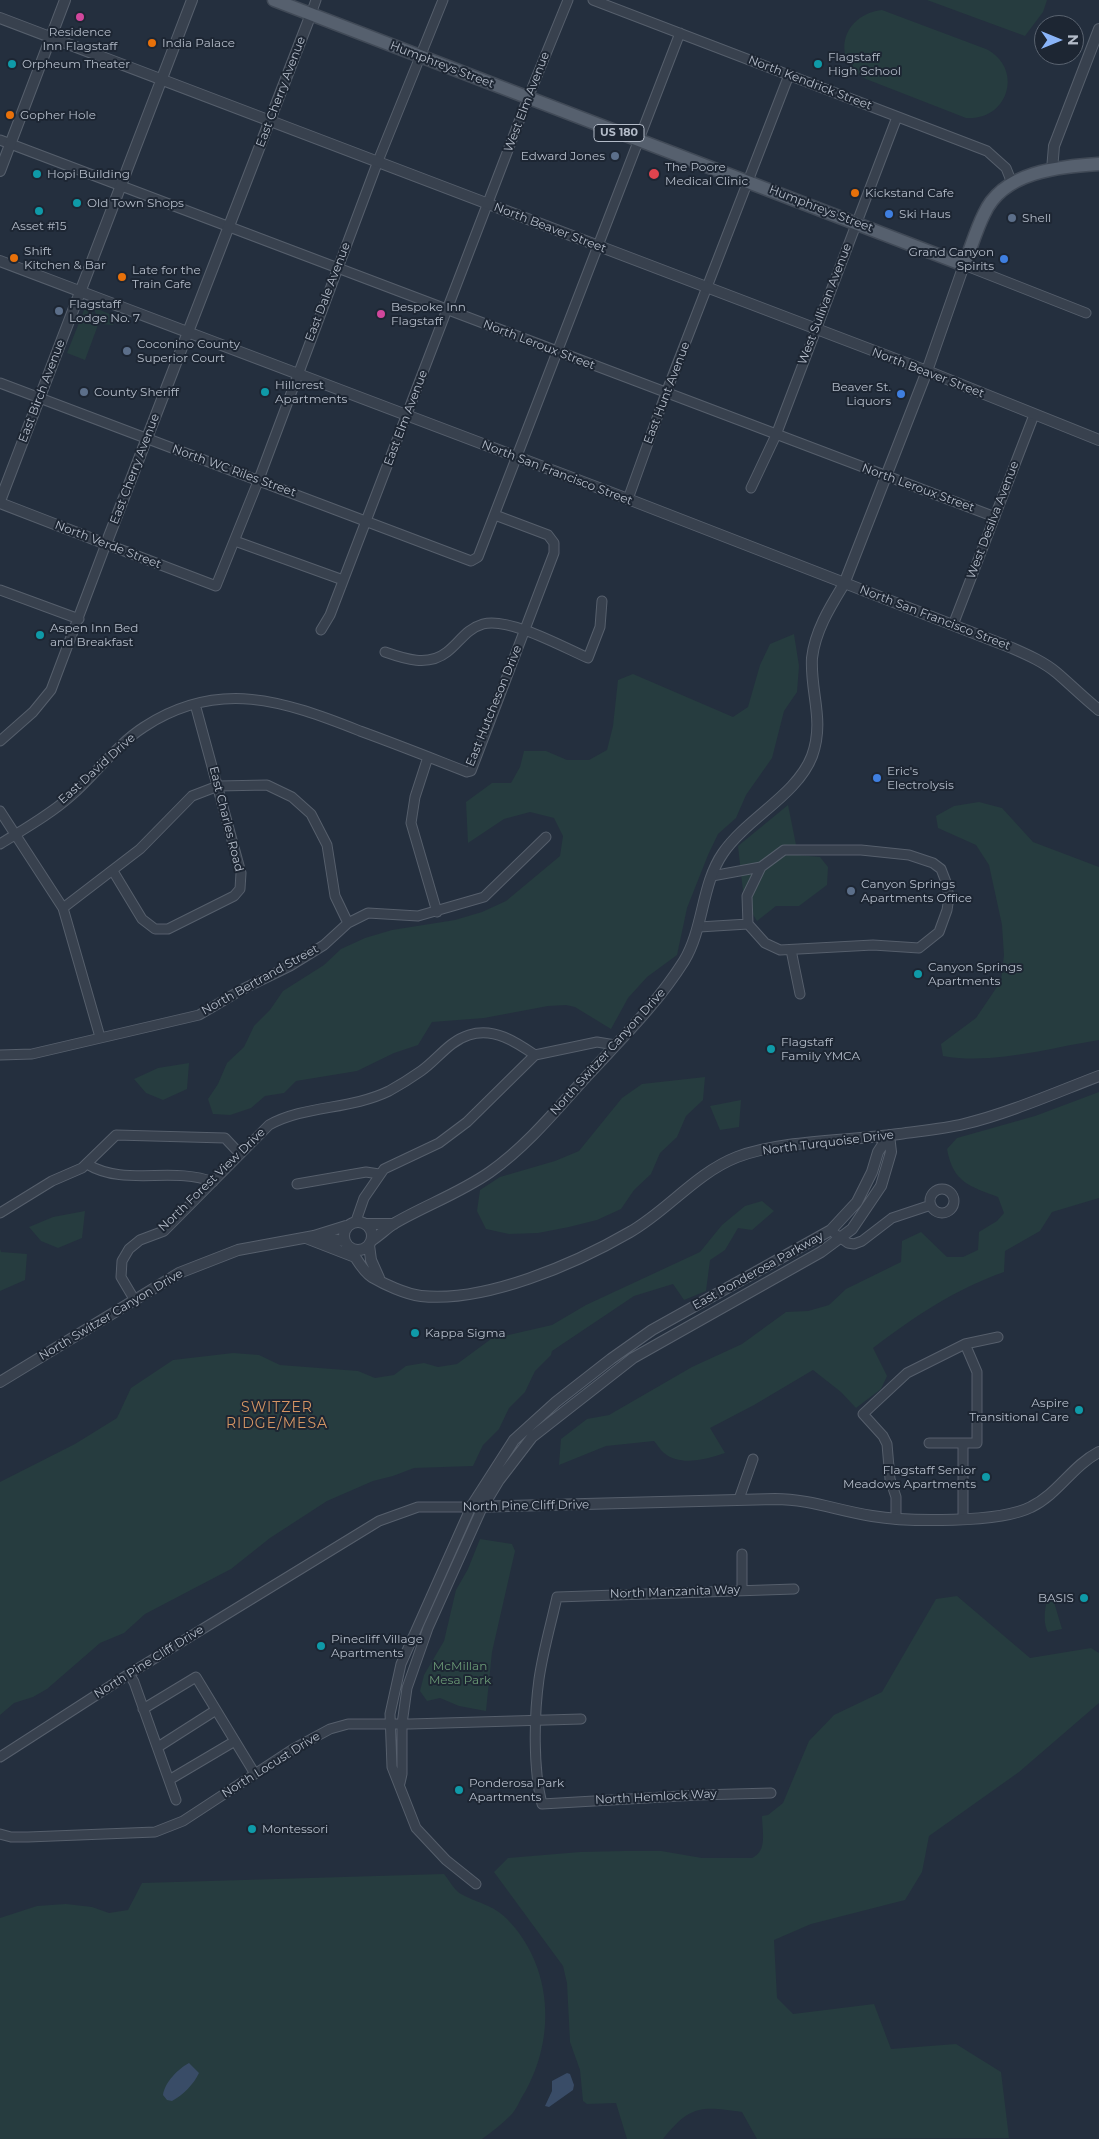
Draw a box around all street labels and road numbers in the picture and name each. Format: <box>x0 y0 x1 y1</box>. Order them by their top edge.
street label: East Cherry Avenue <box>253 35 309 149</box>
street label: Humphreys Street <box>388 39 496 91</box>
street label: West Elm Avenue <box>501 50 553 154</box>
street label: North Kendrick Street <box>746 53 874 113</box>
road number: US 180 <box>594 125 644 142</box>
street label: Humphreys Street <box>767 183 875 235</box>
street label: North Beaver Street <box>492 200 608 256</box>
street label: East Dale Avenue <box>303 241 353 343</box>
street label: West Sullivan Avenue <box>795 241 855 367</box>
street label: North Leroux Street <box>481 317 597 373</box>
street label: East Birch Avenue <box>16 338 68 444</box>
street label: East Hunt Avenue <box>641 340 693 446</box>
street label: North Beaver Street <box>870 345 986 401</box>
street label: East Elm Avenue <box>381 368 431 468</box>
street label: East Cherry Avenue <box>107 412 163 526</box>
street label: North San Francisco Street <box>480 438 634 508</box>
street label: North WC Riles Street <box>170 442 298 500</box>
street label: West Desilva Avenue <box>964 459 1022 581</box>
street label: North Leroux Street <box>860 461 976 515</box>
street label: North Verde Street <box>53 518 163 572</box>
street label: North San Francisco Street <box>858 583 1012 653</box>
street label: East Hutcheson Drive <box>463 643 525 769</box>
street label: East David Drive <box>56 731 138 807</box>
street label: East Charles Road <box>206 765 246 873</box>
street label: North Bertrand Street <box>199 942 321 1018</box>
street label: North Switzer Canyon Drive <box>547 986 669 1118</box>
street label: North Forest View Drive <box>156 1125 268 1235</box>
street label: North Turquoise Drive <box>761 1128 895 1158</box>
street label: East Ponderosa Parkway <box>690 1229 826 1313</box>
street label: North Switzer Canyon Drive <box>36 1266 186 1364</box>
street label: North Pine Cliff Drive <box>463 1498 589 1514</box>
street label: North Manzanita Way <box>610 1583 740 1601</box>
street label: North Pine Cliff Drive <box>92 1622 206 1702</box>
street label: North Locust Drive <box>219 1729 323 1801</box>
street label: North Hemlock Way <box>595 1787 717 1807</box>

